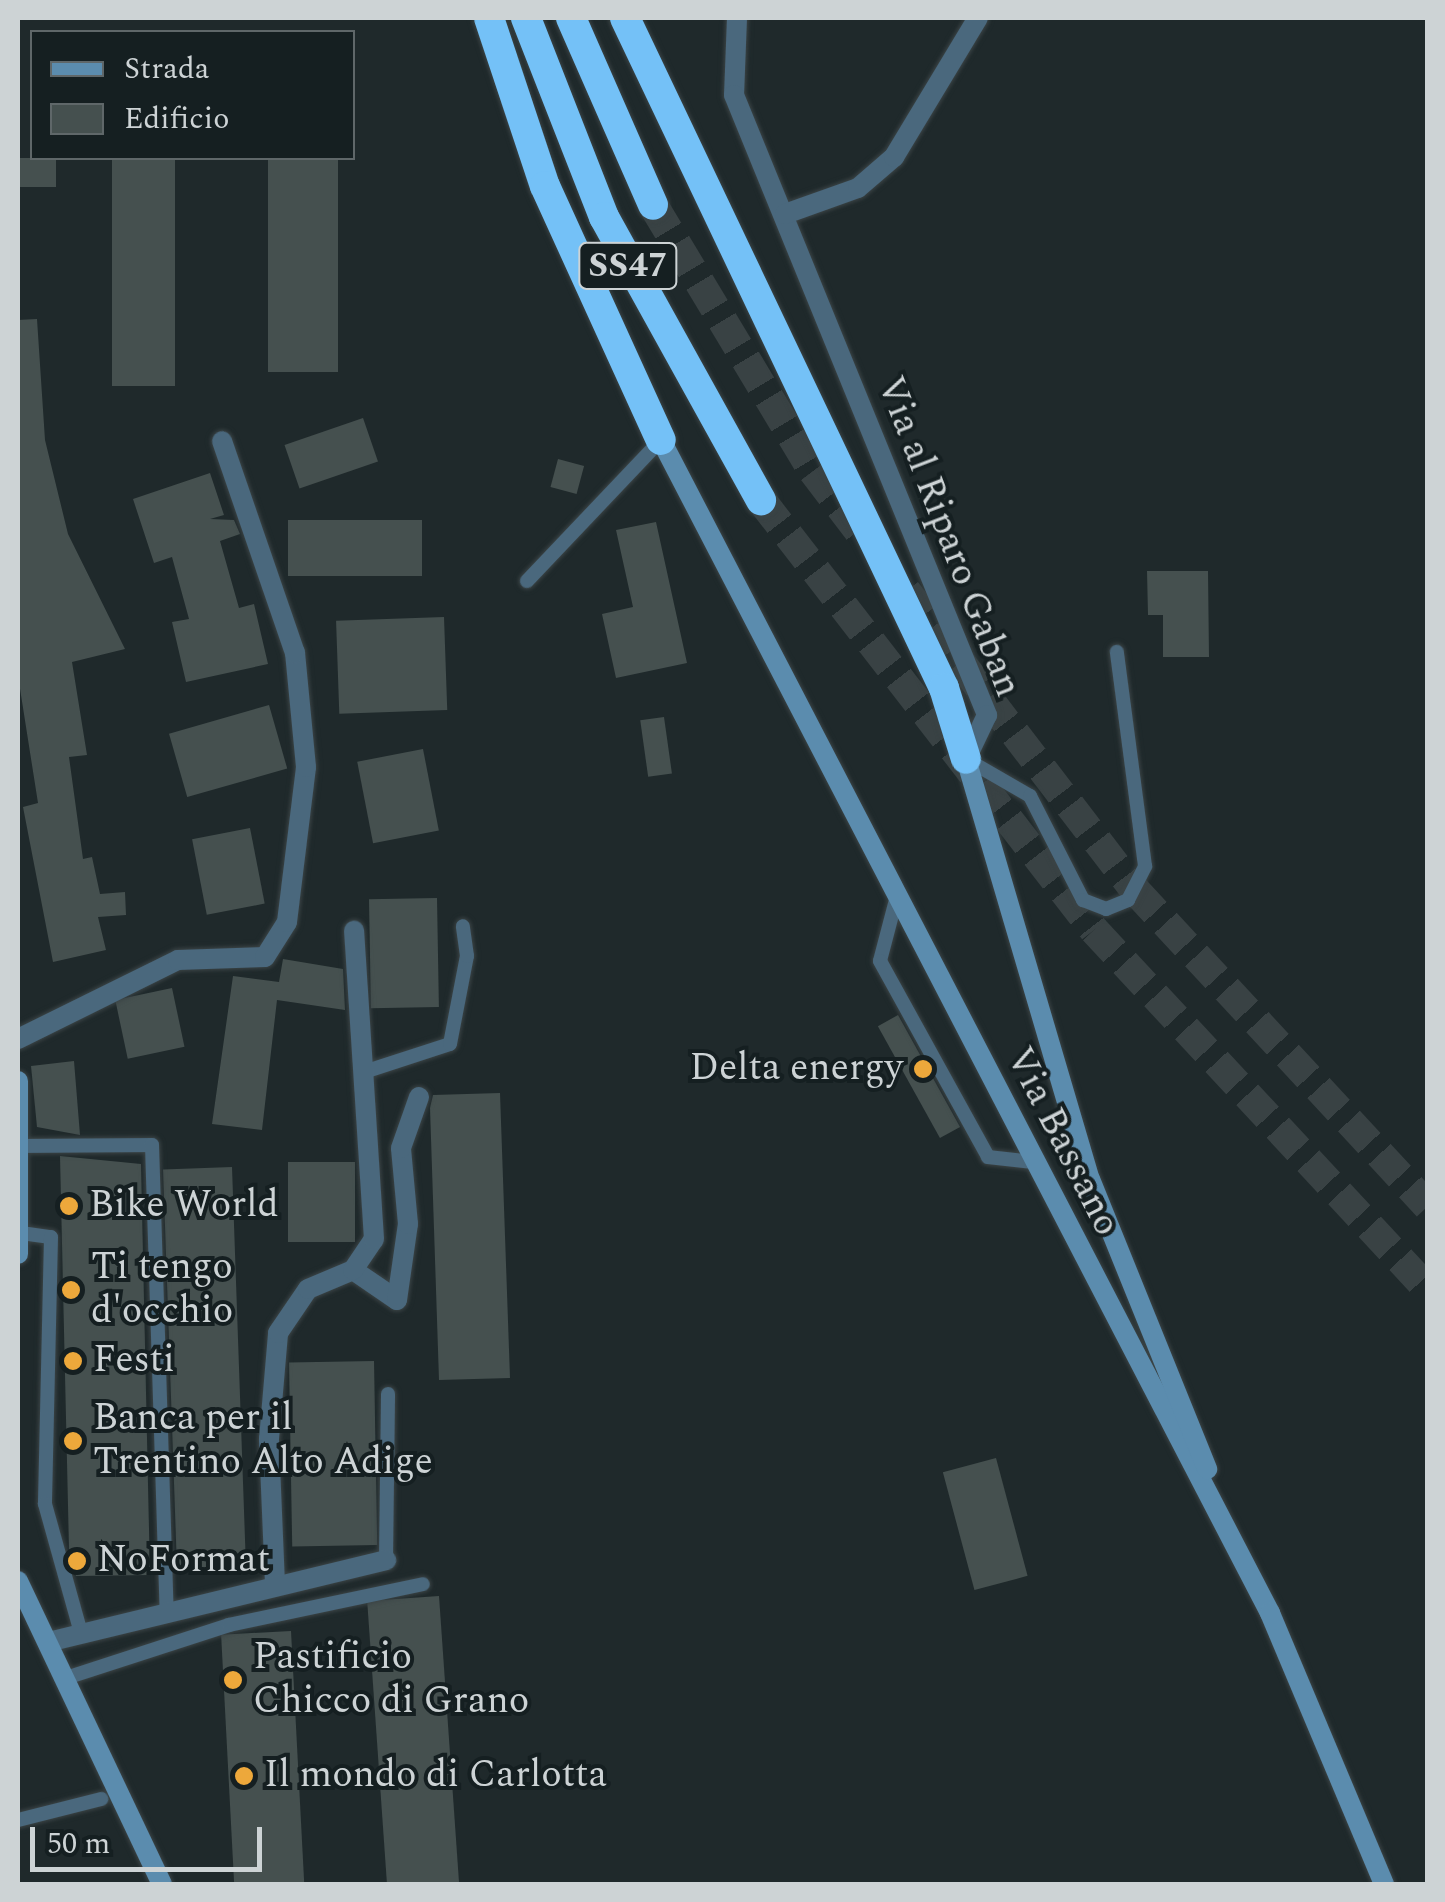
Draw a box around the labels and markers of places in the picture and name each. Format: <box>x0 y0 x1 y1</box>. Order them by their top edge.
place label: Delta energy <box>689 1046 903 1092</box>
marker: Delta energy <box>912 1058 934 1080</box>
place label: Bike World <box>89 1183 279 1229</box>
marker: Bike World <box>58 1195 80 1217</box>
place label: Ti tengo d'occhio <box>91 1245 233 1334</box>
marker: Ti tengo d'occhio <box>60 1279 82 1301</box>
place label: Festi <box>93 1338 175 1384</box>
marker: Festi <box>62 1350 84 1372</box>
place label: Banca per il Trentino Alto Adige <box>93 1396 433 1486</box>
marker: Banca per il Trentino Alto Adige <box>62 1430 84 1452</box>
place label: NoFormat <box>97 1538 270 1584</box>
marker: NoFormat <box>66 1550 88 1572</box>
place label: Pastificio Chicco di Grano <box>253 1635 529 1725</box>
marker: Pastificio Chicco di Grano <box>222 1669 244 1691</box>
place label: Il mondo di Carlotta <box>264 1753 607 1799</box>
marker: Il mondo di Carlotta <box>233 1765 255 1787</box>

